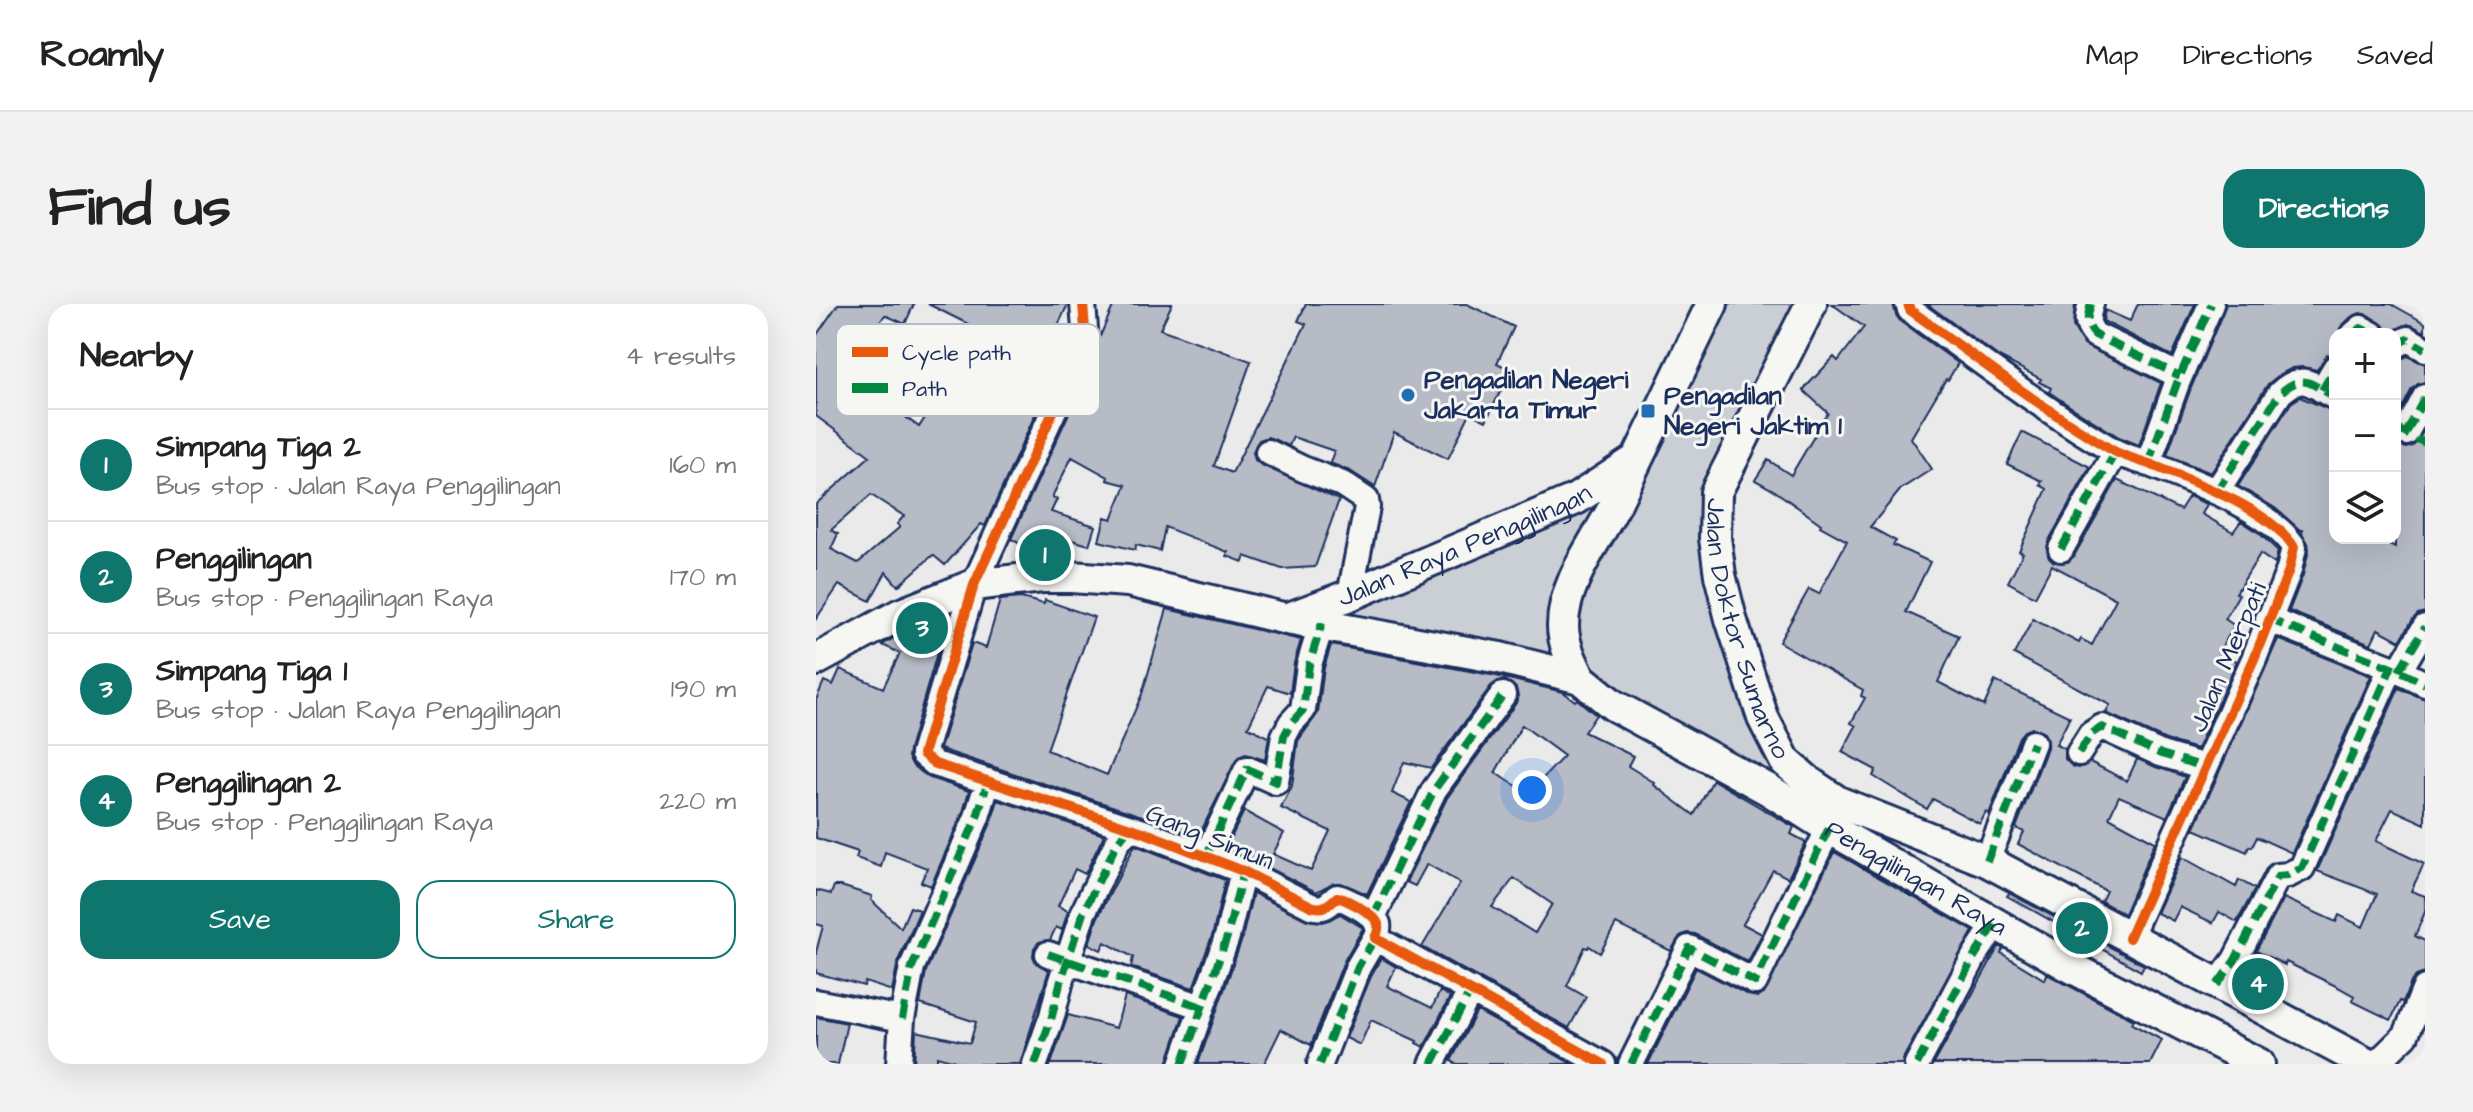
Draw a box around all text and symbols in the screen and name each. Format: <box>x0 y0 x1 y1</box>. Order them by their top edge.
text: Roamly <box>40 29 164 81</box>
text: Map <box>2086 36 2139 75</box>
text: Directions <box>2183 36 2313 75</box>
text: Saved <box>2357 36 2433 75</box>
text: Find us <box>48 169 231 247</box>
button: Directions <box>2223 169 2425 248</box>
legend <box>836 324 1100 416</box>
map controls <box>2329 328 2401 544</box>
button: + <box>2329 328 2401 400</box>
text: Nearby <box>80 332 194 380</box>
text: 4 results <box>626 338 736 374</box>
text: Cycle path <box>902 338 1011 370</box>
place label: Pengadilan Negeri Jakarta Timur <box>1423 362 1628 428</box>
text: Path <box>902 374 947 405</box>
place label: Pengadilan Negeri Jaktim 1 <box>1664 378 1843 447</box>
marker: Pengadilan Negeri Jakarta Timur <box>1399 386 1417 404</box>
button: − <box>2329 400 2401 472</box>
marker: Pengadilan Negeri Jaktim 1 <box>1639 402 1657 420</box>
text: Simpang Tiga 2 <box>156 426 361 468</box>
text: 1 <box>104 447 108 483</box>
text: 160 m <box>669 447 736 483</box>
text: Bus stop · Jalan Raya Penggilingan <box>156 468 561 504</box>
button: layers <box>2329 472 2401 544</box>
street label: Jalan Raya Penggilingan <box>1333 475 1599 616</box>
street label: Jalan Doktor Sumarno <box>1697 498 1799 766</box>
pin: 1 <box>1019 525 1071 585</box>
text: Penggilingan <box>156 538 312 580</box>
text: 2 <box>99 559 113 595</box>
text: 170 m <box>670 559 736 595</box>
street label: Jalan Merpati <box>2180 576 2276 738</box>
text: Bus stop · Penggilingan Raya <box>156 580 493 616</box>
pin: 3 <box>896 598 948 658</box>
text: Simpang Tiga 1 <box>156 650 347 692</box>
text: 3 <box>99 671 113 707</box>
text: 190 m <box>671 671 736 707</box>
text: Bus stop · Jalan Raya Penggilingan <box>156 692 561 728</box>
text: Penggilingan 2 <box>156 762 341 804</box>
your location <box>1512 770 1552 810</box>
text: 4 <box>97 783 115 819</box>
text: 220 m <box>659 783 736 819</box>
street label: Gang Simun <box>1140 795 1279 881</box>
text: Bus stop · Penggilingan Raya <box>156 804 493 840</box>
street label: Penggilingan Raya <box>1818 811 2014 945</box>
button: Save <box>80 880 400 959</box>
button: Share <box>416 880 736 959</box>
pin: 2 <box>2056 898 2108 958</box>
pin: 4 <box>2232 954 2284 1014</box>

